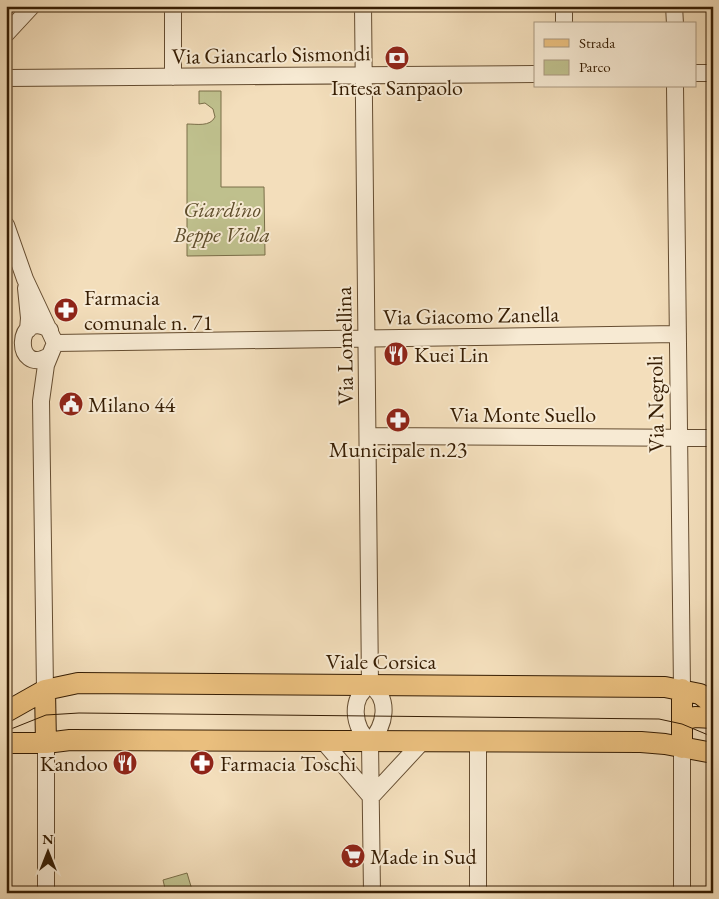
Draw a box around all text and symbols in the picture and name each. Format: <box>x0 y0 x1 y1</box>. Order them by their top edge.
legend <box>534 22 696 88</box>
text: Strada <box>579 33 615 52</box>
street label: Via Giancarlo Sismondi <box>171 38 371 71</box>
bank icon: Intesa Sanpaolo <box>384 45 410 71</box>
text: Parco <box>579 57 611 76</box>
place label: Intesa Sanpaolo <box>331 73 463 102</box>
park label: Giardino Beppe Viola <box>173 195 270 249</box>
place label: Farmacia comunale n. 71 <box>84 283 213 337</box>
street label: Via Lomellina <box>329 286 360 406</box>
pharmacy icon: Farmacia comunale n. 71 <box>53 297 79 323</box>
street label: Via Giacomo Zanella <box>383 299 560 332</box>
place label: Kuei Lin <box>414 340 489 369</box>
restaurant icon: Kuei Lin <box>383 341 409 367</box>
street label: Via Negroli <box>640 355 671 453</box>
place label: Milano 44 <box>88 390 176 419</box>
public building icon: Milano 44 <box>58 391 84 417</box>
street label: Via Monte Suello <box>450 400 596 429</box>
pharmacy icon: Municipale n.23 <box>385 407 411 433</box>
place label: Municipale n.23 <box>329 435 467 464</box>
street label: Viale Corsica <box>326 647 436 676</box>
place label: Kandoo <box>40 749 108 778</box>
place label: Farmacia Toschi <box>220 749 356 778</box>
restaurant icon: Kandoo <box>112 750 138 776</box>
pharmacy icon: Farmacia Toschi <box>189 750 215 776</box>
north arrow <box>22 826 72 876</box>
text: N <box>42 830 54 848</box>
place label: Made in Sud <box>370 842 478 871</box>
supermarket icon: Made in Sud <box>340 843 366 869</box>

